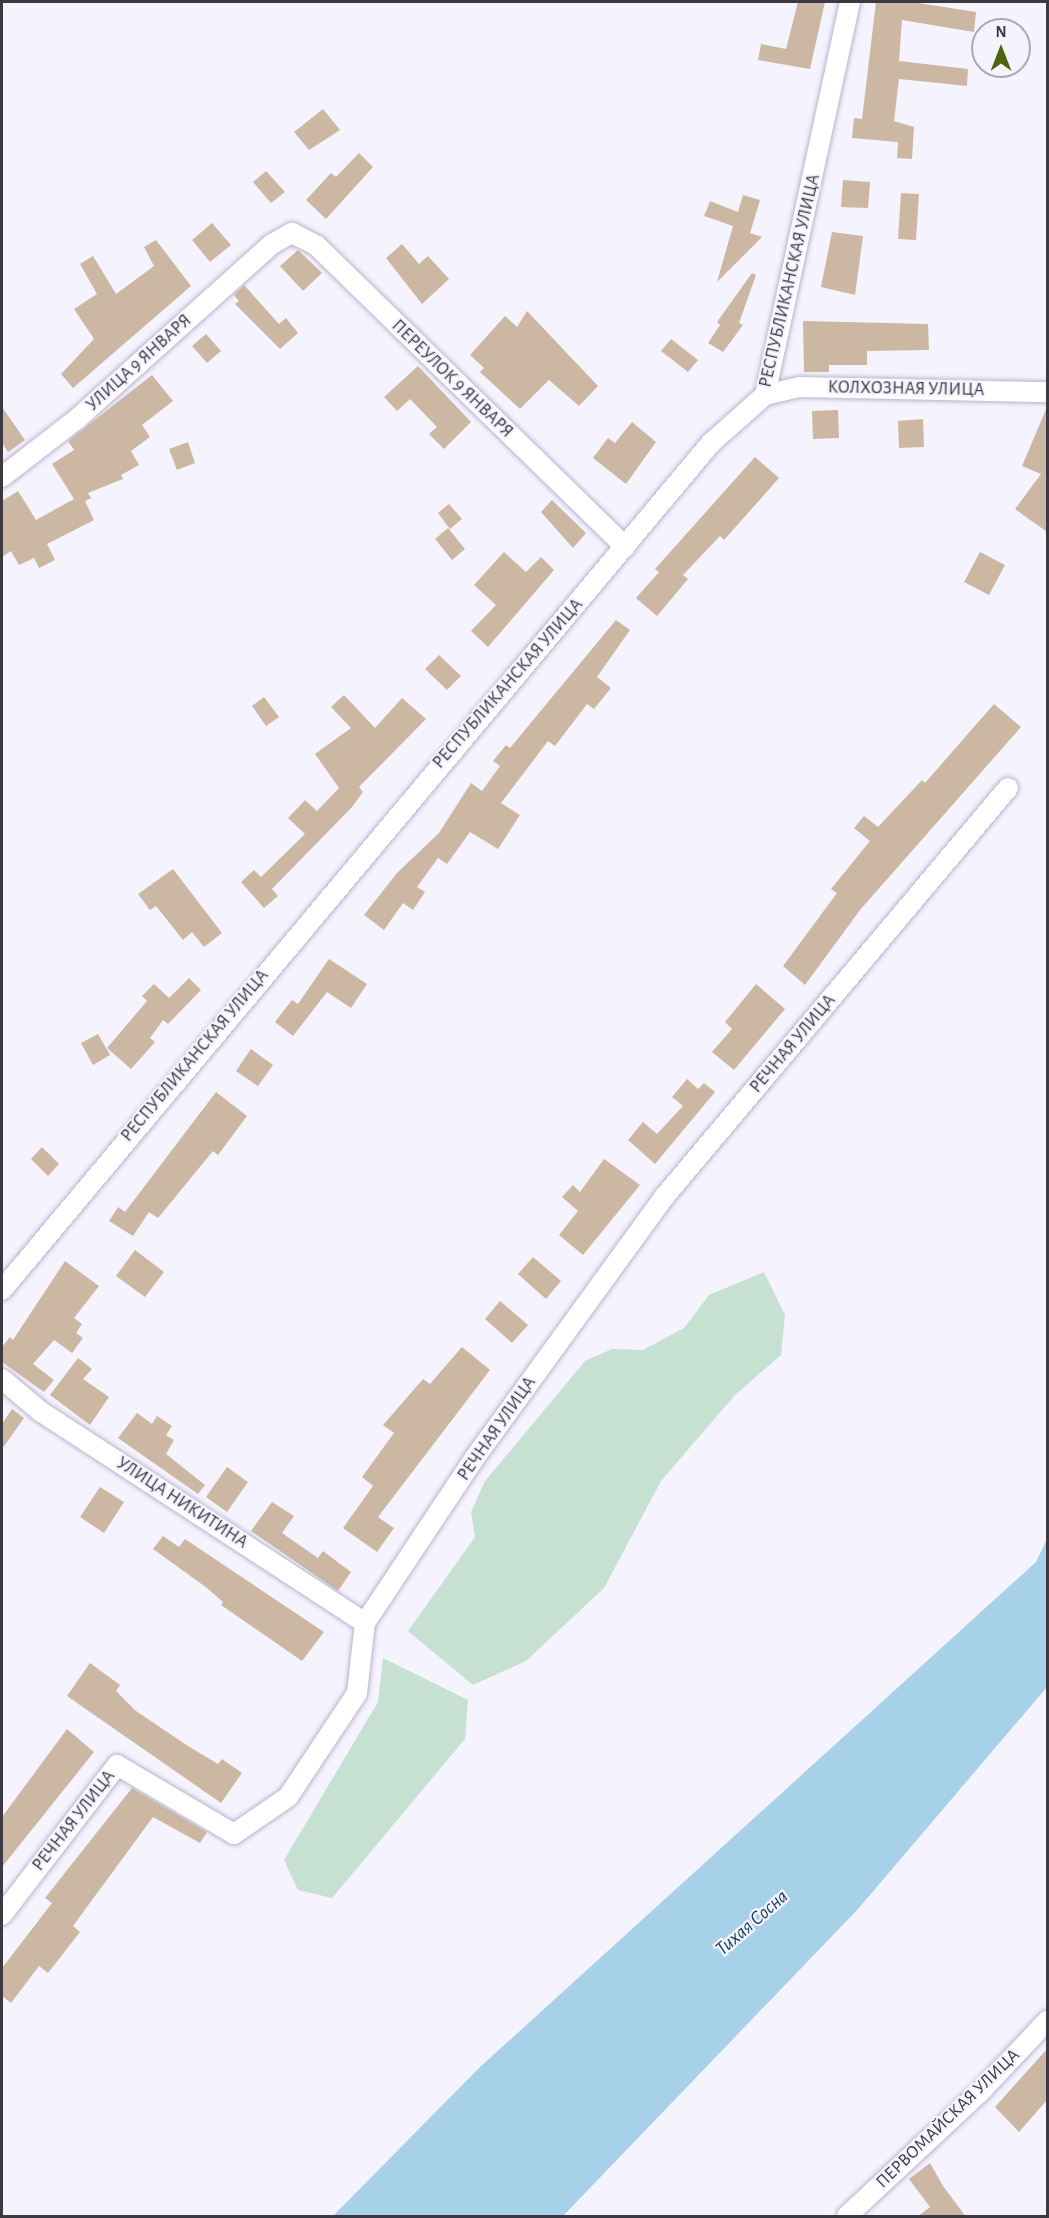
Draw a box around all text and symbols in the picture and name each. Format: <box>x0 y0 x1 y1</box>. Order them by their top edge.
north arrow <box>971 18 1031 78</box>
text: N <box>995 24 1007 40</box>
street label: РЕСПУБЛИКАНСКАЯ УЛИЦА <box>755 172 825 390</box>
street label: УЛИЦА 9 ЯНВАРЯ <box>82 310 196 416</box>
street label: ПЕРЕУЛОК 9 ЯНВАРЯ <box>387 315 517 443</box>
street label: КОЛХОЗНАЯ УЛИЦА <box>828 377 984 401</box>
street label: РЕСПУБЛИКАНСКАЯ УЛИЦА <box>428 595 588 773</box>
street label: РЕСПУБЛИКАНСКАЯ УЛИЦА <box>117 965 273 1147</box>
street label: РЕЧНАЯ УЛИЦА <box>745 990 841 1098</box>
street label: РЕЧНАЯ УЛИЦА <box>453 1373 541 1485</box>
street label: УЛИЦА НИКИТИНА <box>112 1453 252 1553</box>
street label: РЕЧНАЯ УЛИЦА <box>28 1766 120 1876</box>
water label: Тихая Сосна <box>711 1885 793 1961</box>
street label: ПЕРВОМАЙСКАЯ УЛИЦА <box>872 2045 1024 2193</box>

